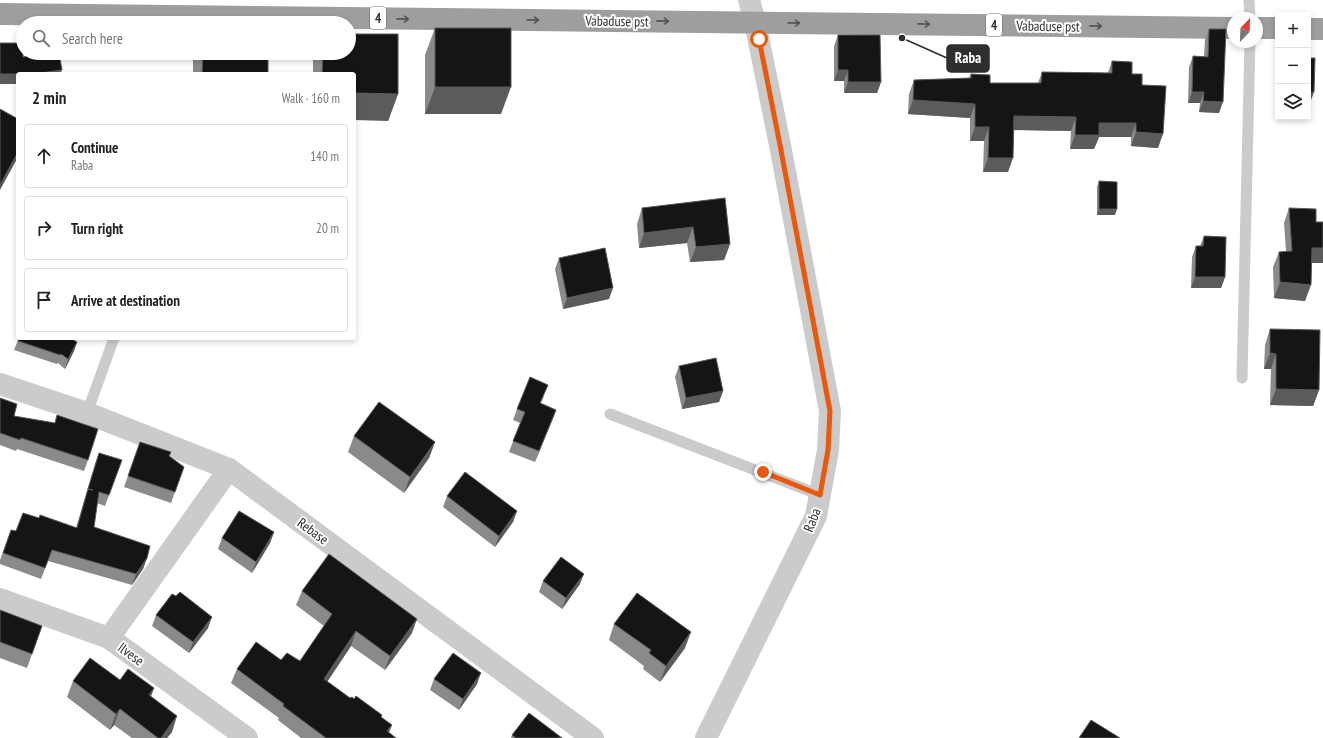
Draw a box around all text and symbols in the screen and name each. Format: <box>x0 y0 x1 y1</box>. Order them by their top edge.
road number: 4 <box>370 7 386 29</box>
street label: Vabaduse pst <box>584 11 649 31</box>
north arrow <box>1227 12 1263 48</box>
map controls <box>1275 12 1311 120</box>
button: + <box>1275 12 1311 48</box>
road number: 4 <box>986 14 1002 36</box>
one-way arrow <box>396 15 409 23</box>
search box <box>16 16 356 60</box>
one-way arrow <box>526 16 539 24</box>
street label: Vabaduse pst <box>1015 16 1080 36</box>
one-way arrow <box>656 17 669 25</box>
one-way arrow <box>787 19 800 27</box>
one-way arrow <box>917 20 930 28</box>
one-way arrow <box>1089 22 1102 30</box>
icon: search <box>30 27 52 49</box>
text: Search here <box>62 29 123 48</box>
route start <box>750 30 768 48</box>
callout: Raba <box>947 45 989 72</box>
text: Raba <box>955 48 981 67</box>
button: − <box>1275 48 1311 84</box>
button: layers <box>1275 84 1311 120</box>
text: 2 min <box>32 87 66 109</box>
text: Walk · 160 m <box>282 90 340 107</box>
text: Continue <box>71 138 118 157</box>
icon: ahead <box>33 145 55 167</box>
text: 140 m <box>310 148 339 165</box>
text: Raba <box>71 157 93 174</box>
icon: right <box>33 217 55 239</box>
text: Turn right <box>71 219 123 238</box>
text: 20 m <box>316 220 339 237</box>
icon: arrive <box>33 289 55 311</box>
text: Arrive at destination <box>71 291 180 310</box>
route end <box>754 463 772 481</box>
street label: Raba <box>799 506 825 534</box>
street label: Rebase <box>294 514 332 548</box>
street label: Ilvese <box>114 638 148 670</box>

